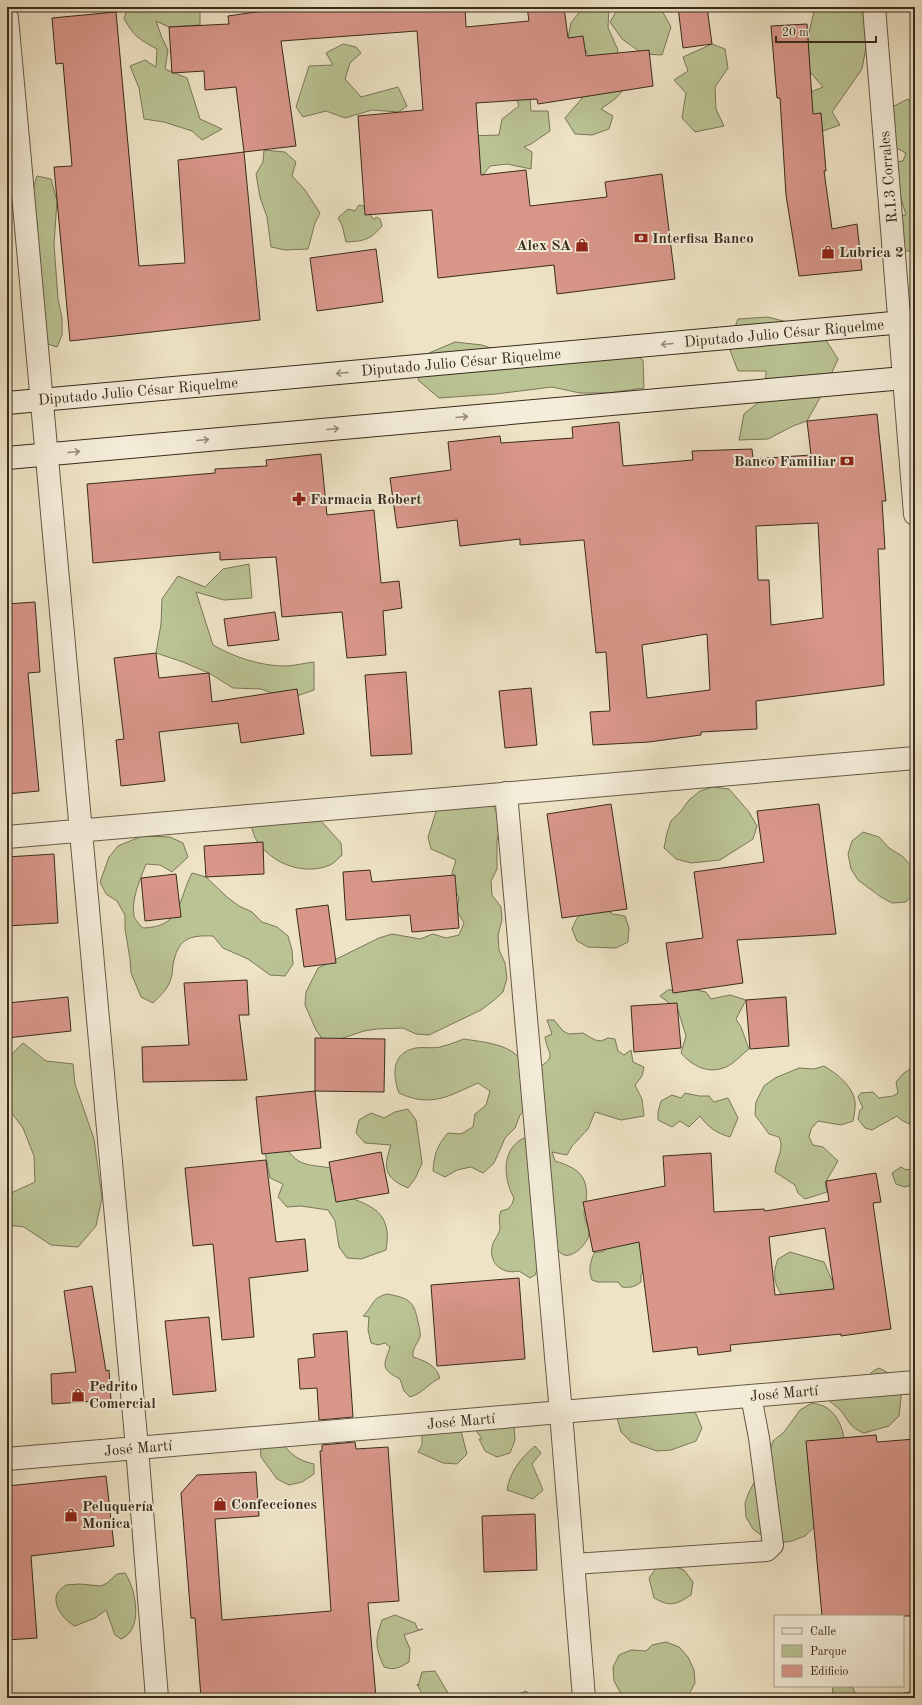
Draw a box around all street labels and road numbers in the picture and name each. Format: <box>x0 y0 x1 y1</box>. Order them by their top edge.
street label: R.I.3 Corrales <box>878 130 901 224</box>
street label: Diputado Julio César Riquelme <box>683 318 885 351</box>
street label: Diputado Julio César Riquelme <box>360 347 562 380</box>
street label: Diputado Julio César Riquelme <box>37 376 239 409</box>
street label: José Martí <box>749 1384 820 1405</box>
street label: José Martí <box>426 1412 497 1433</box>
street label: José Martí <box>103 1439 174 1460</box>

